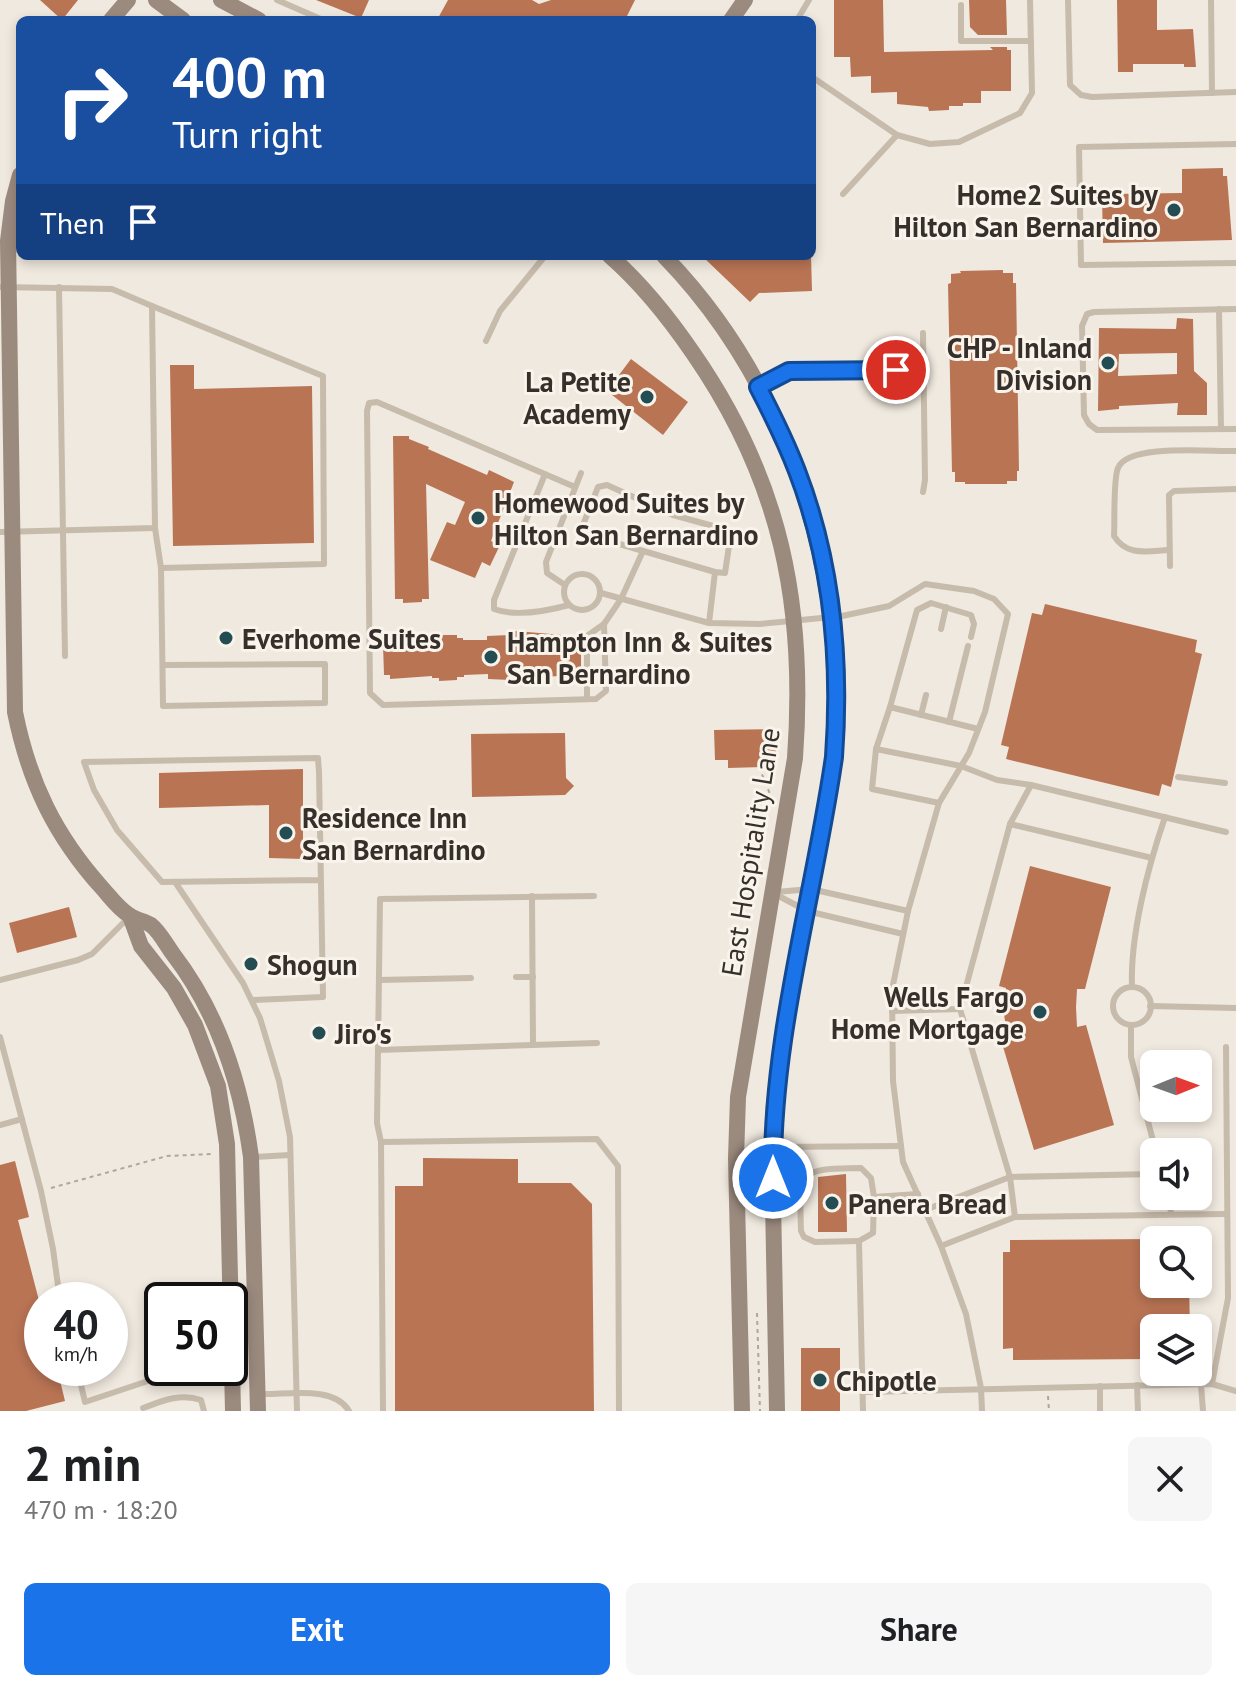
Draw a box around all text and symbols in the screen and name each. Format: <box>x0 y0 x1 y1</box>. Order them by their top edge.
text: 400 m <box>172 41 327 113</box>
icon: right <box>40 48 144 152</box>
text: Turn right <box>172 111 322 158</box>
place label: Home2 Suites by Hilton San Bernardino <box>893 176 1159 245</box>
icon: arrive <box>121 200 165 244</box>
marker: Home2 Suites by Hilton San Bernardino <box>1165 201 1183 219</box>
text: Then <box>40 203 105 242</box>
place label: CHP - Inland Division <box>947 329 1092 398</box>
pin <box>862 336 930 404</box>
icon: arrive <box>874 348 918 392</box>
marker: CHP - Inland Division <box>1099 354 1117 372</box>
place label: La Petite Academy <box>523 363 632 432</box>
marker: La Petite Academy <box>638 388 656 406</box>
place label: Homewood Suites by Hilton San Bernardino <box>494 484 759 553</box>
marker: Homewood Suites by Hilton San Bernardino <box>469 509 487 527</box>
place label: Everhome Suites <box>242 620 441 657</box>
place label: Hampton Inn & Suites San Bernardino <box>507 623 773 692</box>
marker: Everhome Suites <box>217 629 235 647</box>
marker: Hampton Inn & Suites San Bernardino <box>482 648 500 666</box>
street label: East Hospitality Lane <box>712 725 788 979</box>
place label: Residence Inn San Bernardino <box>302 799 486 868</box>
marker: Residence Inn San Bernardino <box>277 824 295 842</box>
place label: Shogun <box>267 946 357 983</box>
marker: Shogun <box>242 955 260 973</box>
place label: Wells Fargo Home Mortgage <box>831 978 1024 1047</box>
marker: Wells Fargo Home Mortgage <box>1031 1003 1049 1021</box>
place label: Jiro's <box>334 1015 392 1052</box>
marker: Jiro's <box>310 1024 328 1042</box>
north arrow <box>1140 1050 1212 1122</box>
map controls <box>1140 1050 1212 1386</box>
position arrow <box>731 1136 815 1220</box>
button: sound <box>1140 1138 1212 1210</box>
place label: Panera Bread <box>848 1185 1007 1222</box>
marker: Panera Bread <box>823 1194 841 1212</box>
button: search <box>1140 1226 1212 1298</box>
speed limit sign: 50 <box>144 1282 248 1386</box>
text: 40 <box>53 1298 99 1350</box>
button: layers <box>1140 1314 1212 1386</box>
text: km/h <box>54 1341 98 1367</box>
place label: Chipotle <box>836 1362 937 1399</box>
marker: Chipotle <box>811 1371 829 1389</box>
text: 2 min <box>24 1432 141 1494</box>
button: close <box>1128 1437 1212 1521</box>
text: 470 m · 18:20 <box>24 1493 178 1526</box>
button: Exit <box>24 1583 610 1675</box>
button: Share <box>626 1583 1212 1675</box>

